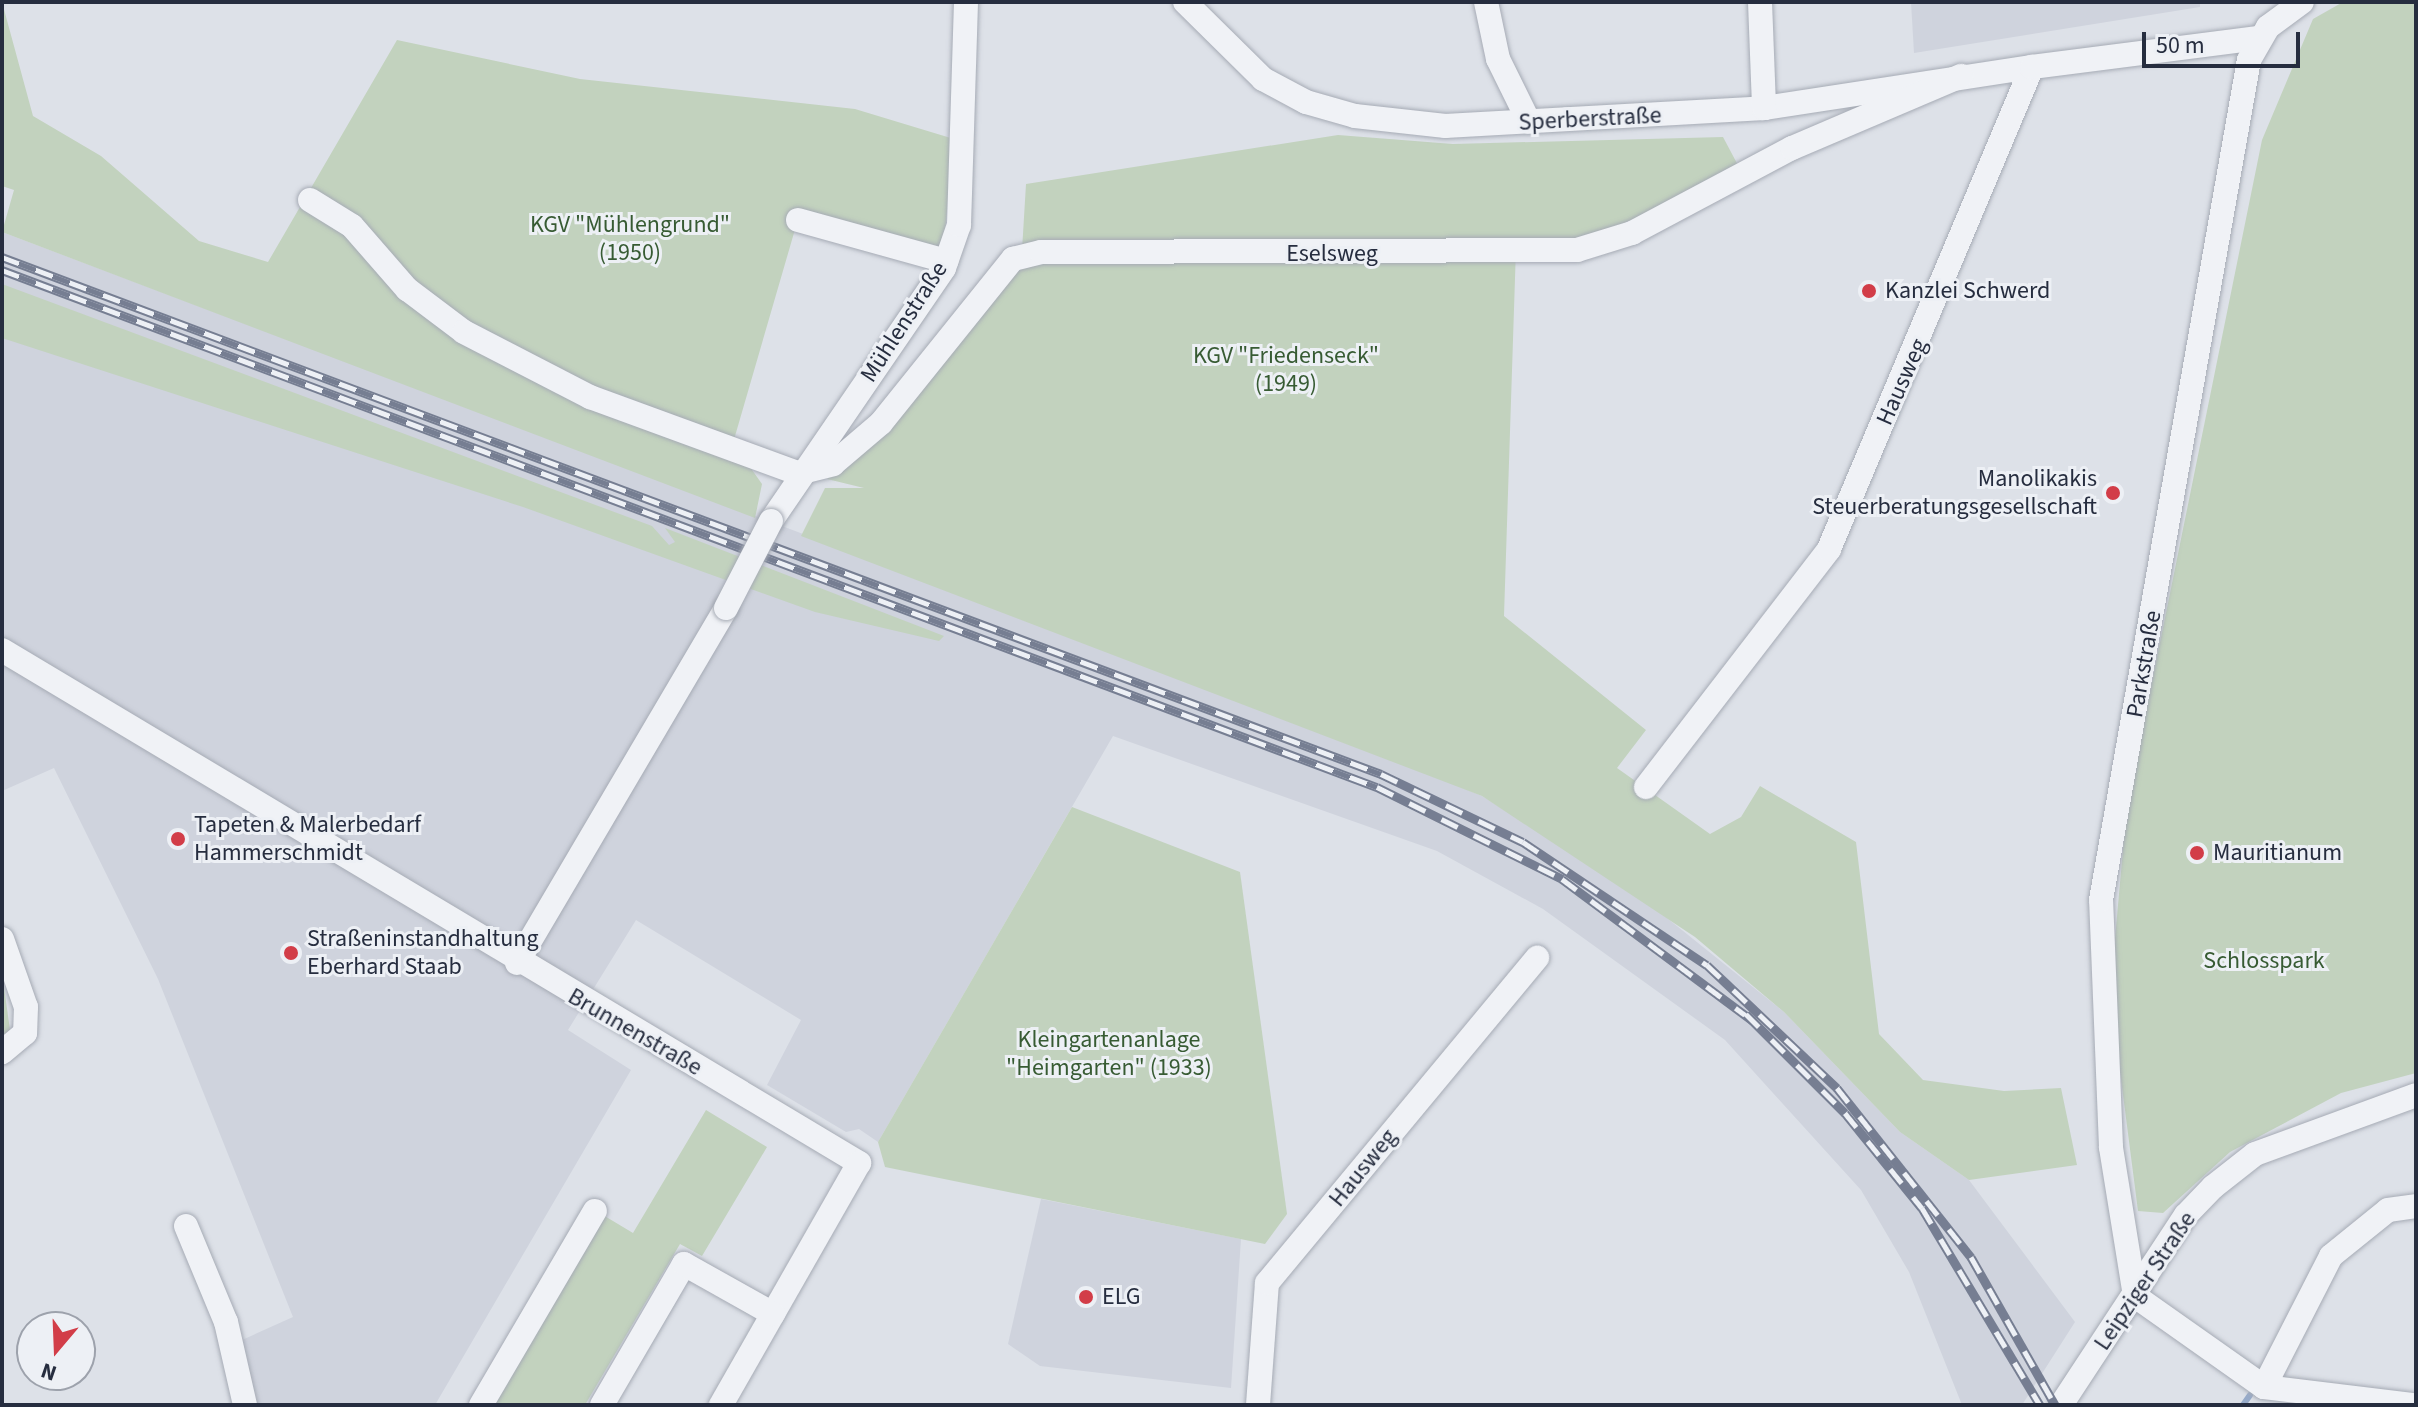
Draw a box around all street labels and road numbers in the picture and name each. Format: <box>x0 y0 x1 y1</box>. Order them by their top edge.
street label: Sperberstraße <box>1518 101 1662 137</box>
street label: Eselsweg <box>1286 240 1378 268</box>
street label: Mühlenstraße <box>854 256 954 388</box>
street label: Hausweg <box>1870 334 1934 430</box>
street label: Parkstraße <box>2120 608 2168 720</box>
street label: Brunnenstraße <box>563 982 707 1082</box>
street label: Hausweg <box>1323 1123 1403 1213</box>
street label: Leipziger Straße <box>2088 1206 2202 1356</box>

